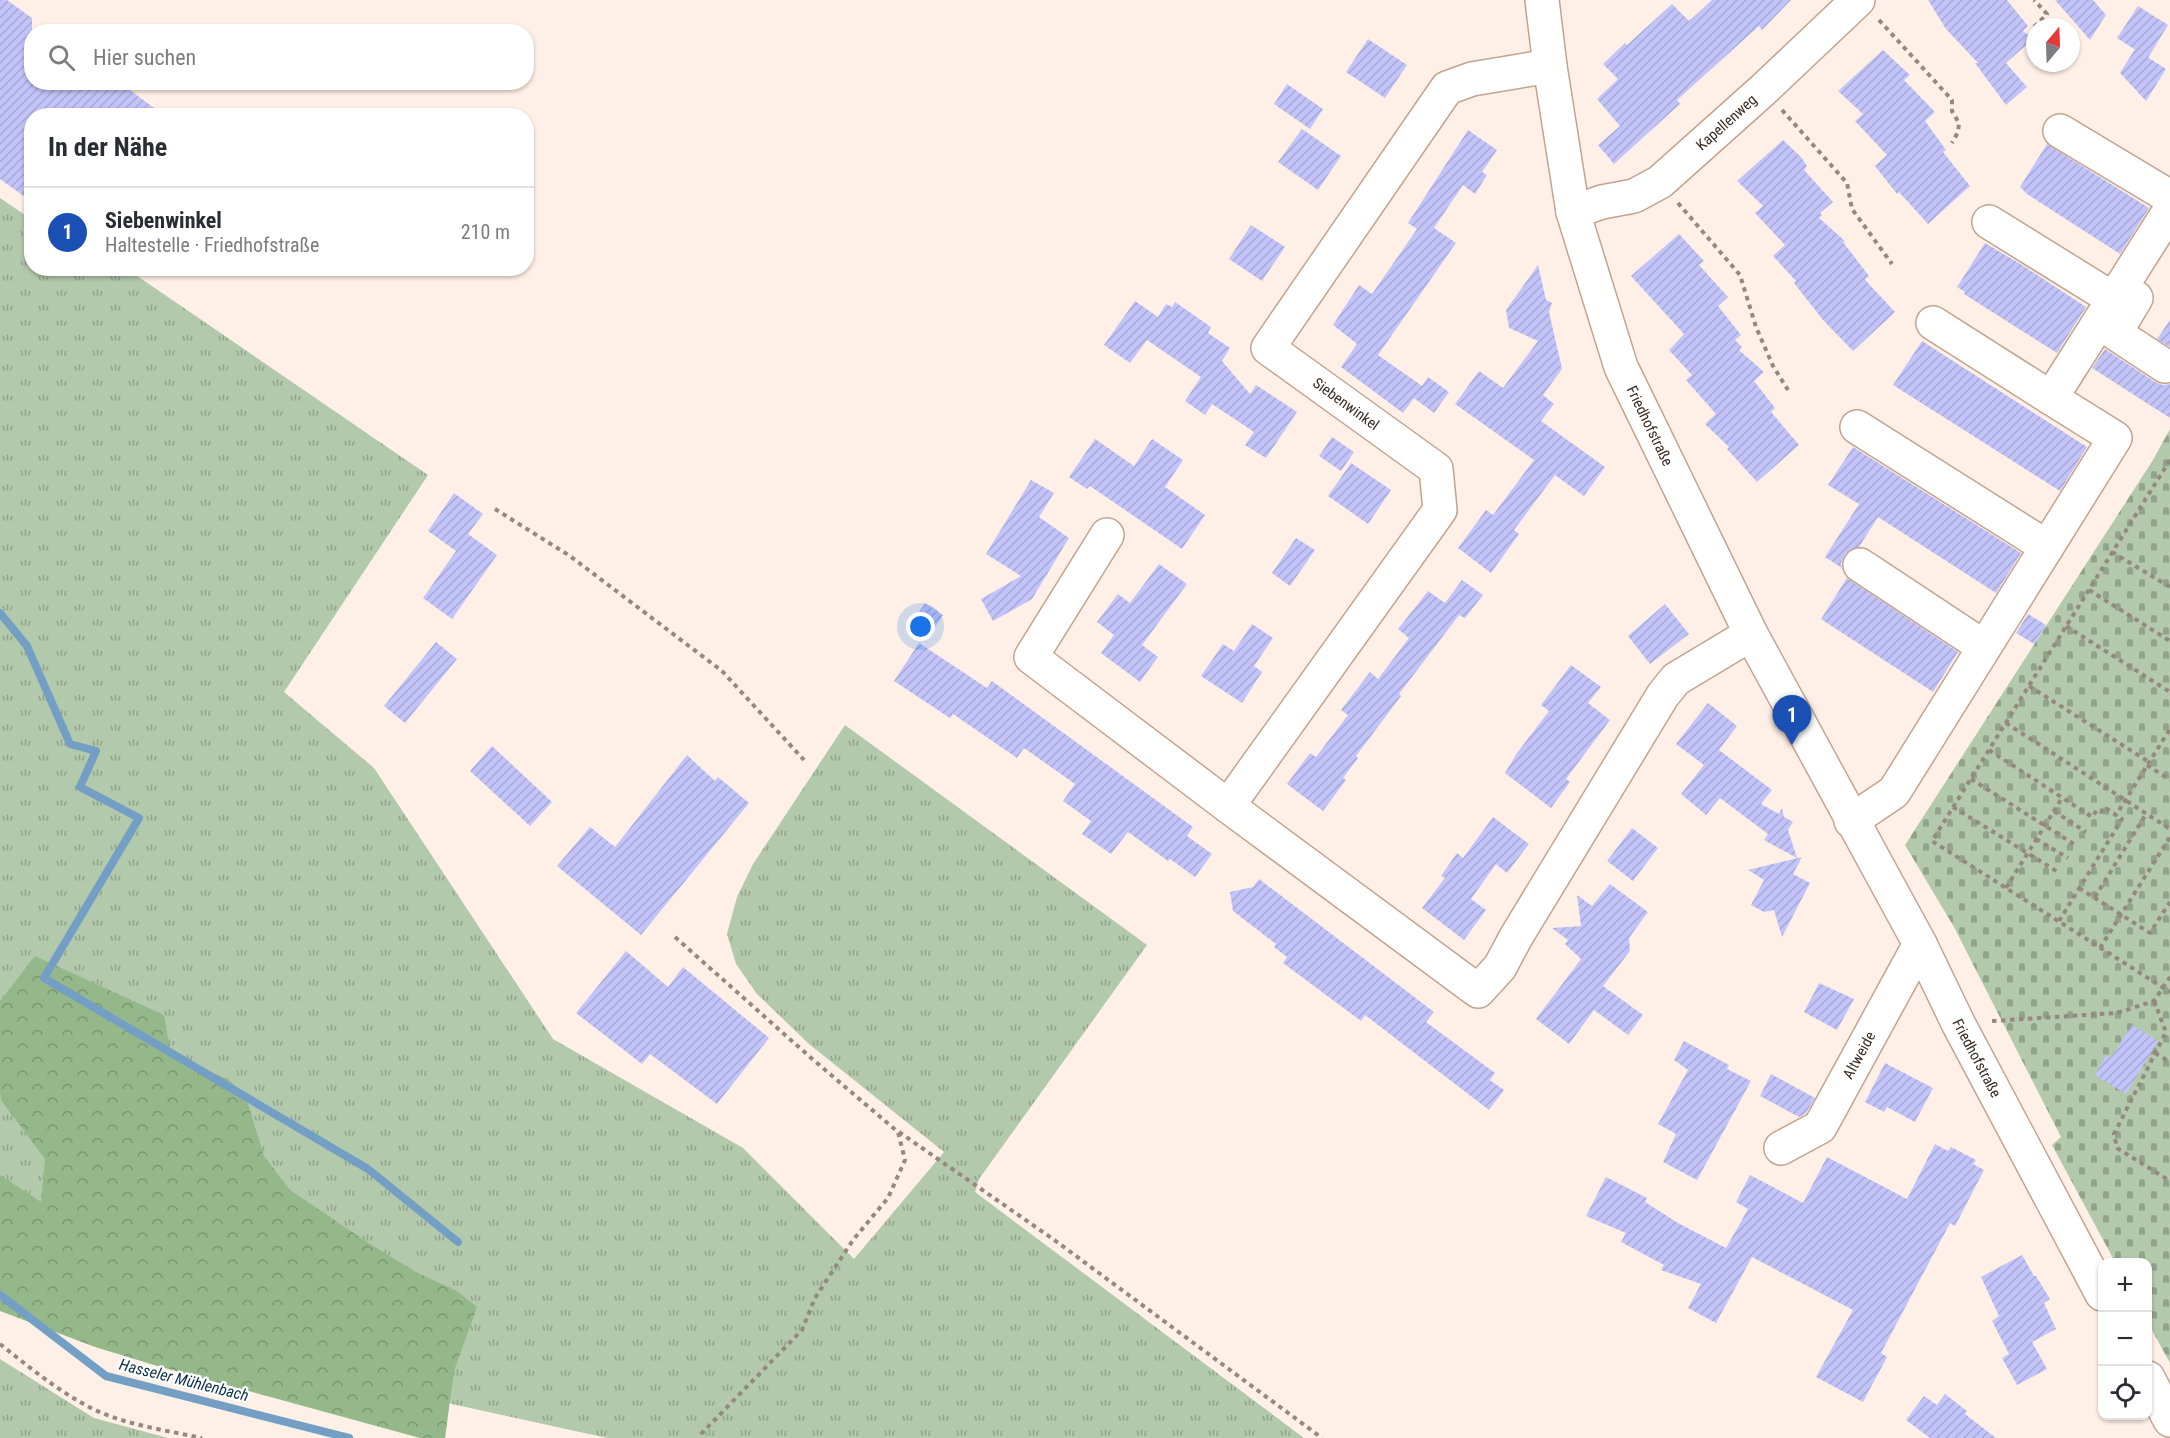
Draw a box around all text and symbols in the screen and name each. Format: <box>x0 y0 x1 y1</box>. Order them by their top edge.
north arrow <box>2026 18 2080 72</box>
search box <box>24 24 534 90</box>
icon: search <box>45 41 78 74</box>
text: Hier suchen <box>93 45 196 70</box>
street label: Kapellenweg <box>1692 91 1761 154</box>
text: In der Nähe <box>48 132 167 162</box>
text: Siebenwinkel <box>105 208 222 233</box>
text: 1 <box>62 220 73 244</box>
text: 210 m <box>461 220 510 244</box>
text: Haltestelle · Friedhofstraße <box>105 233 319 257</box>
street label: Siebenwinkel <box>1309 374 1383 434</box>
street label: Friedhofstraße <box>1623 383 1677 469</box>
your location <box>906 612 935 641</box>
pin: 1 <box>1772 696 1812 745</box>
street label: Friedhofstraße <box>1948 1016 2005 1101</box>
street label: Altweide <box>1839 1028 1879 1082</box>
map controls <box>2098 1258 2152 1420</box>
button: + <box>2098 1258 2152 1312</box>
button: − <box>2098 1312 2152 1366</box>
water label: Hasseler Mühlenbach <box>117 1355 251 1405</box>
button: locate <box>2098 1366 2152 1420</box>

